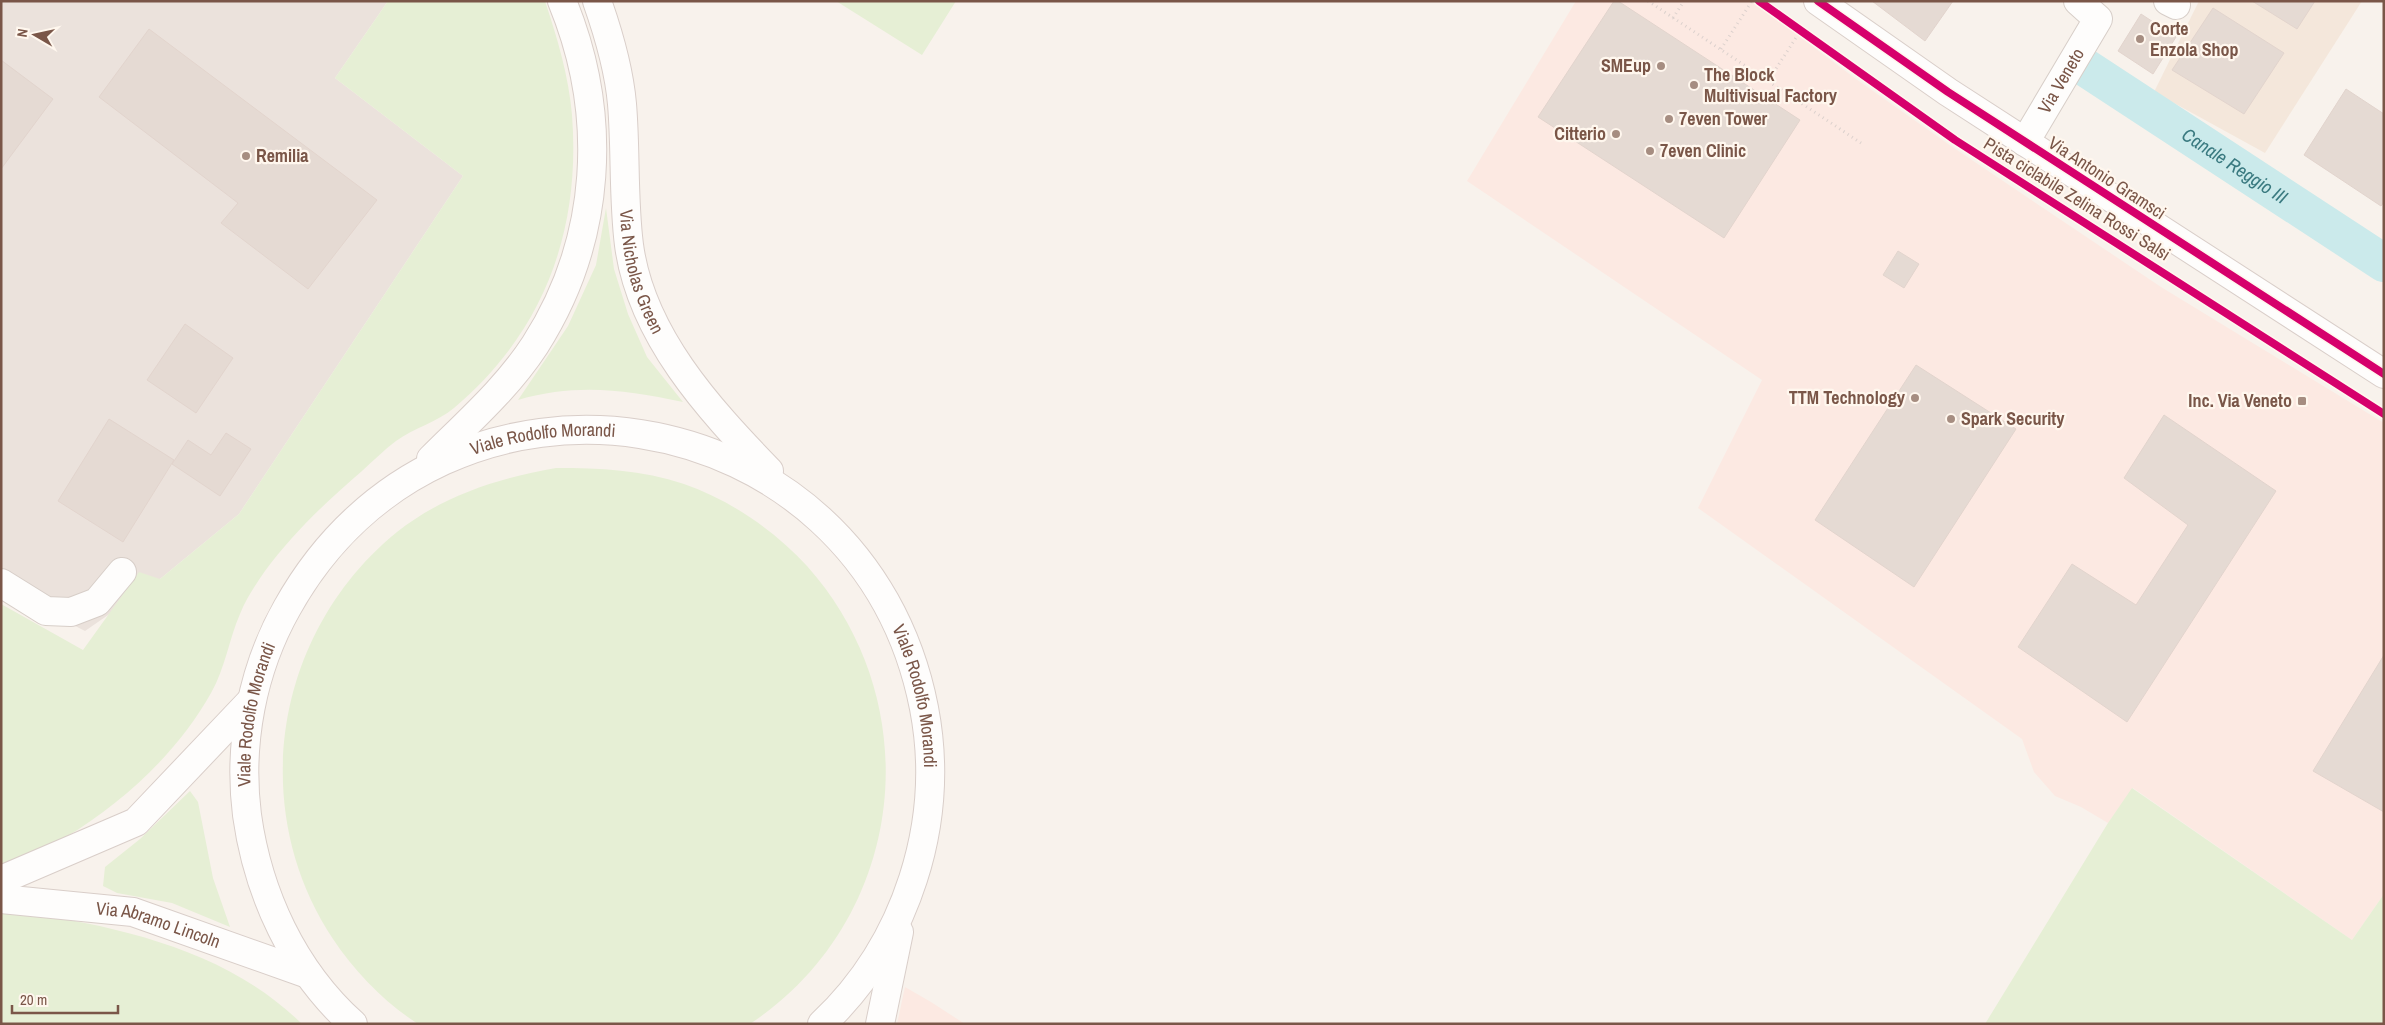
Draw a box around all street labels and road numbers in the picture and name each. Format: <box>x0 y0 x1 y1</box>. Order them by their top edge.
street label: Via Veneto <box>2032 43 2090 118</box>
street label: Via Antonio Gramsci <box>2043 130 2171 225</box>
street label: Pista ciclabile Zelina Rossi Salsi <box>1979 131 2175 266</box>
street label: Via Nicholas Green <box>614 209 670 338</box>
street label: Viale Rodolfo Morandi <box>467 417 616 461</box>
street label: Viale Rodolfo Morandi <box>887 620 943 768</box>
street label: Viale Rodolfo Morandi <box>231 638 281 787</box>
street label: Via Abramo Lincoln <box>95 895 224 954</box>

